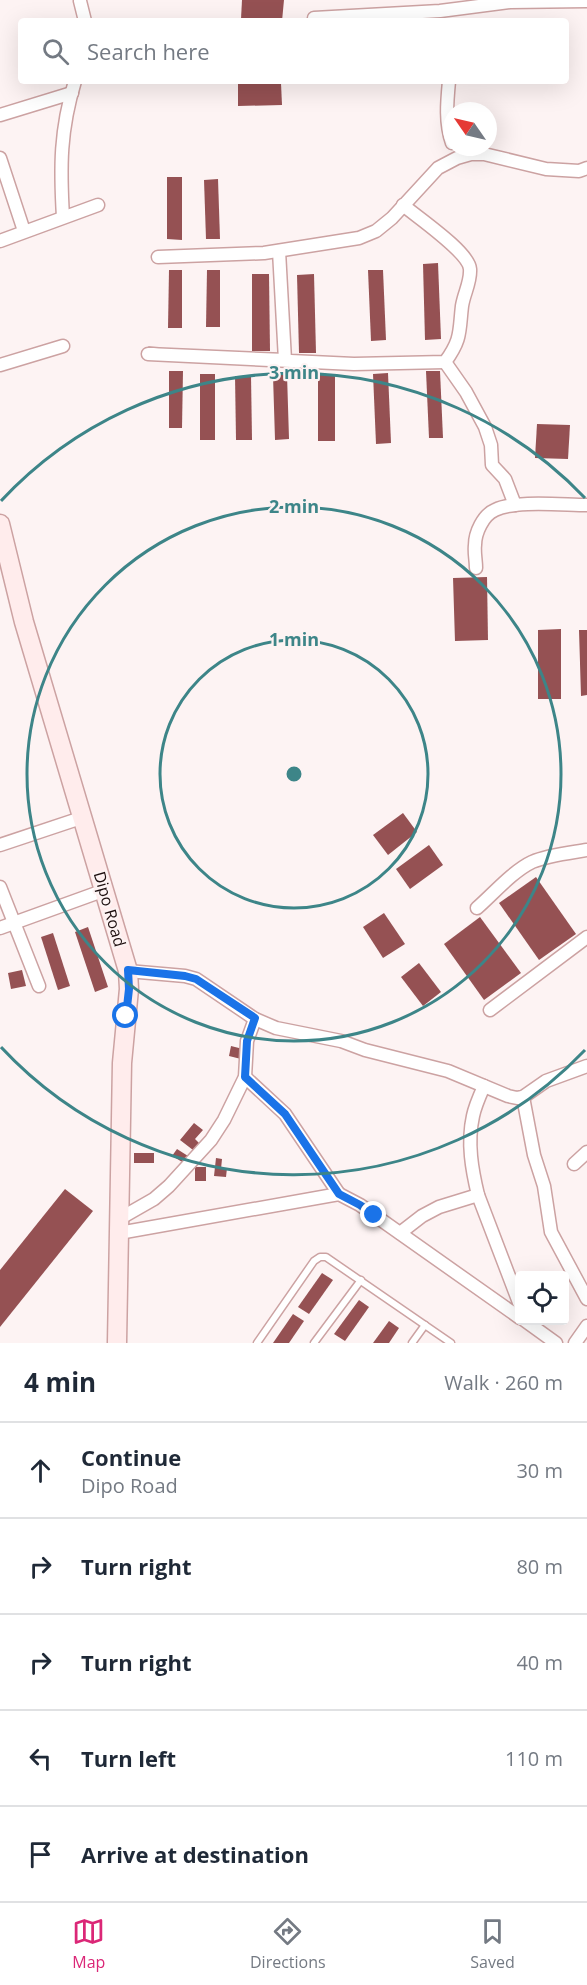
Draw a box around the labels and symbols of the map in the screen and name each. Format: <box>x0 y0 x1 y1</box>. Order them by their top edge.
north arrow <box>443 102 497 156</box>
text: 3 min <box>269 360 319 384</box>
text: 2 min <box>269 494 319 518</box>
text: 1 min <box>269 627 319 651</box>
centre of rings <box>284 764 304 784</box>
street label: Dipo Road <box>89 869 131 949</box>
route start <box>112 1002 138 1028</box>
route end <box>360 1201 386 1227</box>

